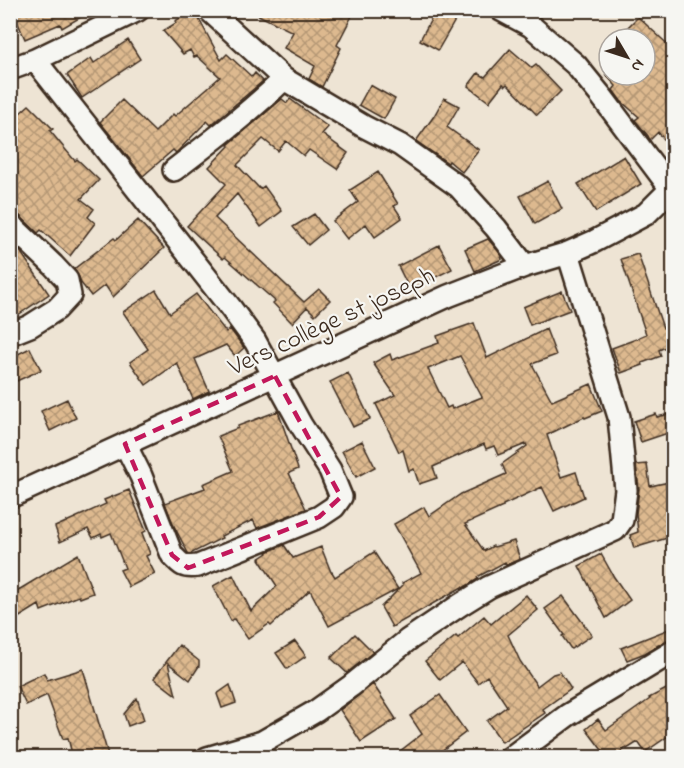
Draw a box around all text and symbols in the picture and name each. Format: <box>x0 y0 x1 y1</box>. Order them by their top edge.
north arrow <box>597 27 657 87</box>
text: N <box>624 53 650 77</box>
street label: Vers collège st joseph <box>222 258 442 388</box>

